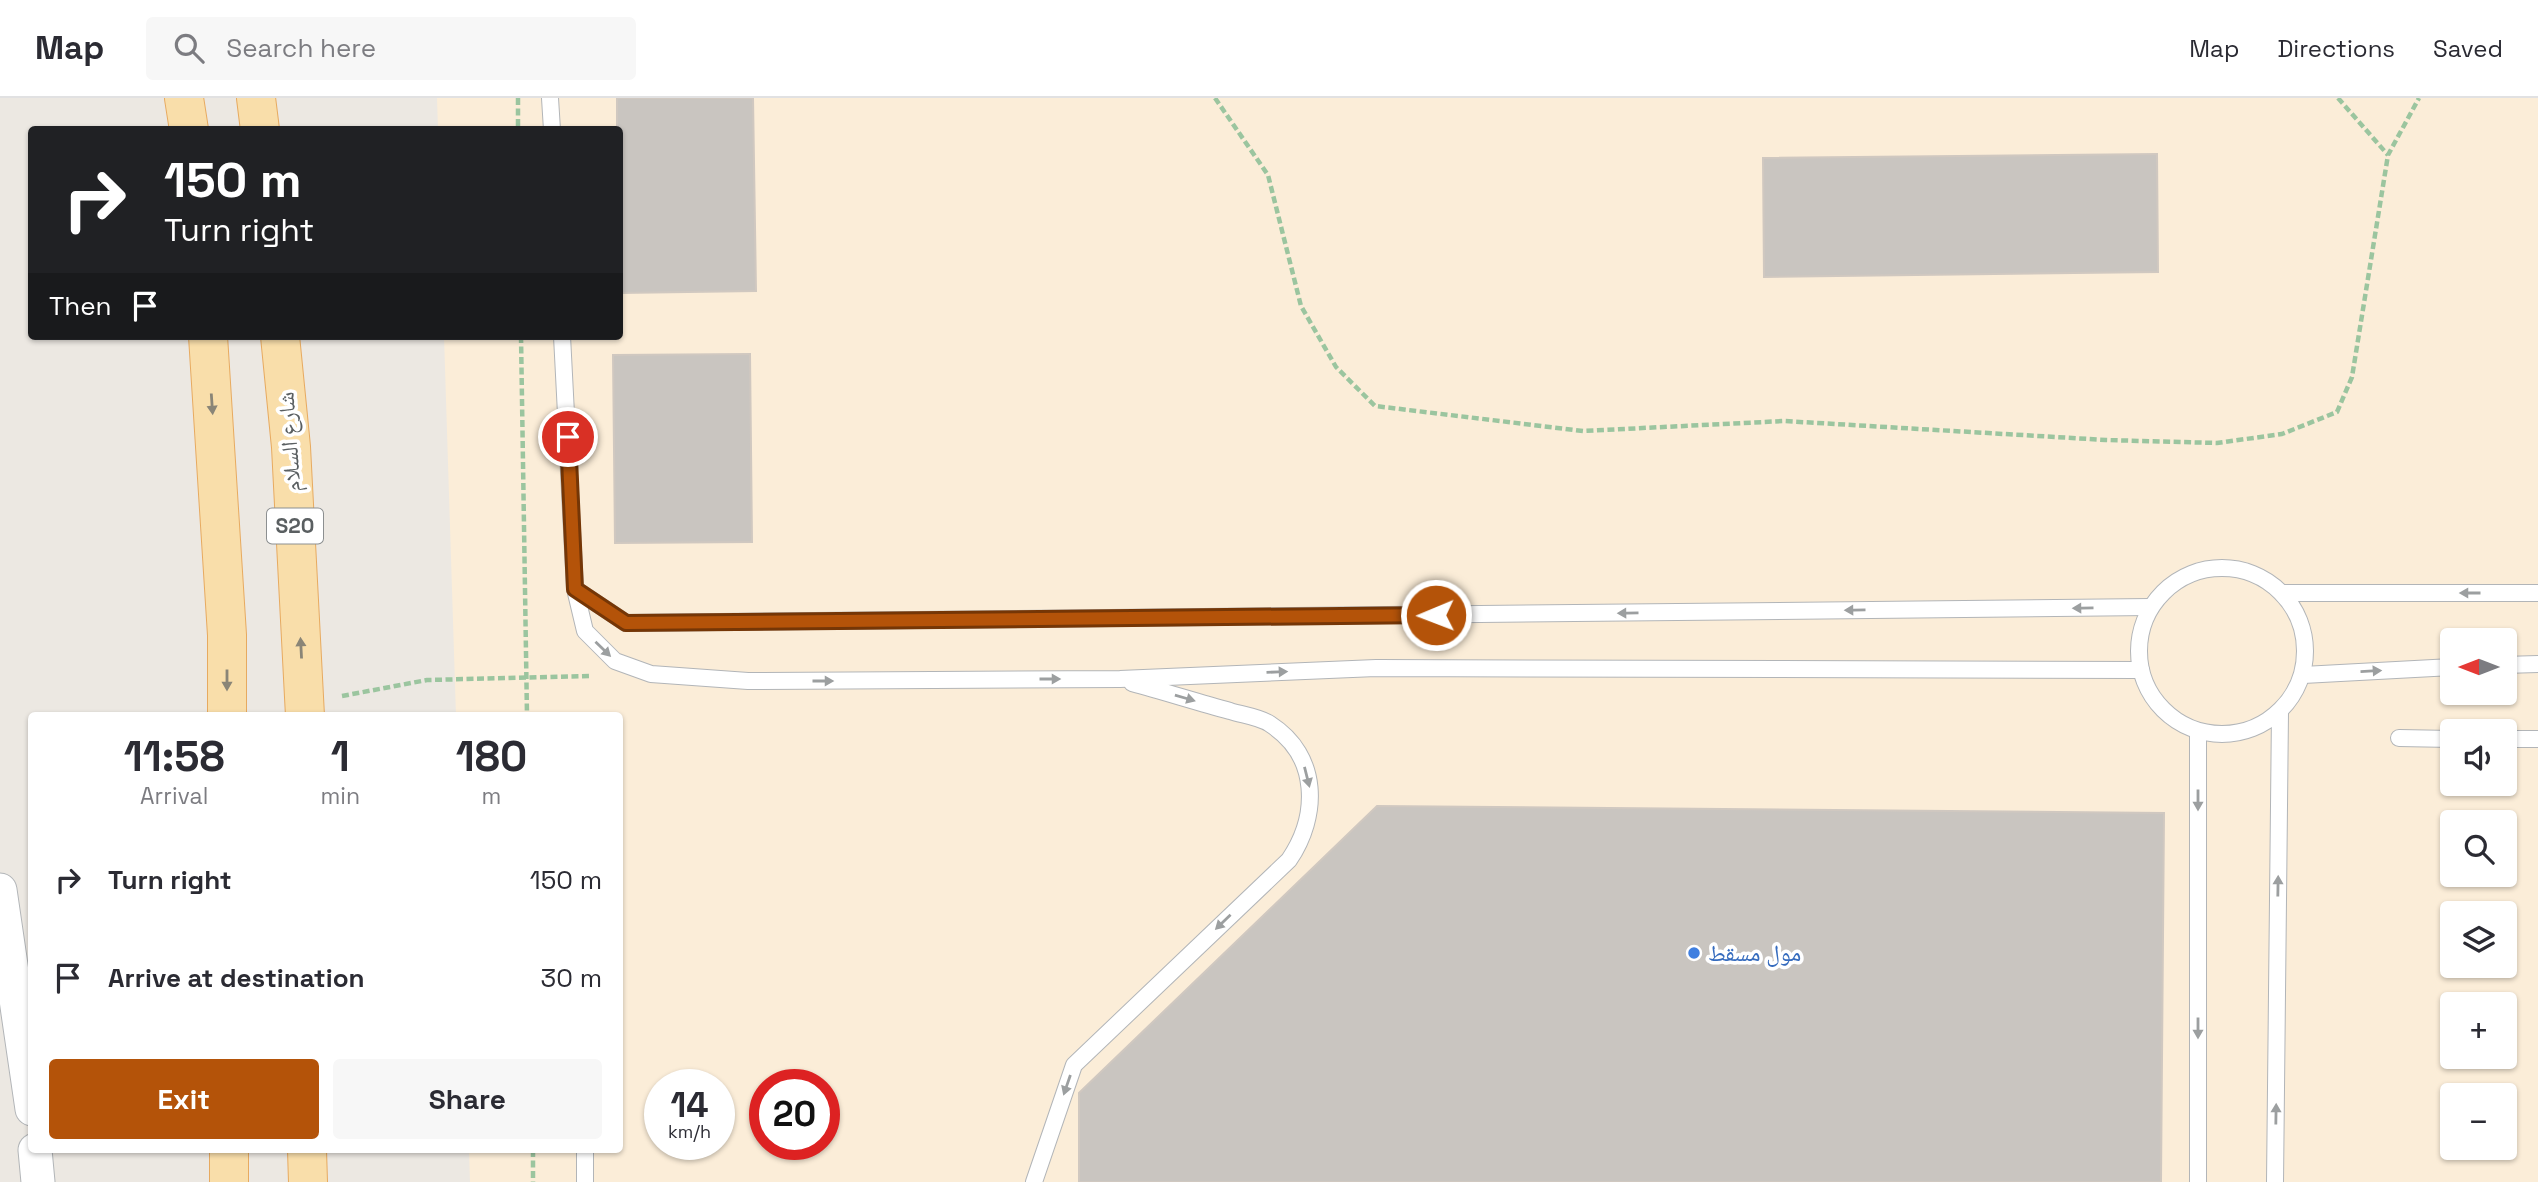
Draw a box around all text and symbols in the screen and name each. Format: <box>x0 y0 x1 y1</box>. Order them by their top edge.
search box <box>146 17 636 80</box>
text: Map <box>35 27 104 69</box>
icon: search <box>170 29 208 67</box>
text: Search here <box>226 31 376 65</box>
text: Map <box>2189 33 2239 64</box>
text: Directions <box>2277 33 2395 64</box>
text: Saved <box>2433 33 2503 64</box>
text: 150 m <box>164 149 302 211</box>
icon: right <box>49 154 140 245</box>
text: Turn right <box>164 210 314 250</box>
icon: arrive <box>126 287 164 325</box>
text: Then <box>49 289 112 323</box>
street label: شارع السلام <box>271 391 308 493</box>
one-way arrow <box>207 393 218 415</box>
pin <box>538 407 598 467</box>
icon: arrive <box>549 418 587 456</box>
road number: S20 <box>267 508 323 544</box>
position arrow <box>1399 578 1473 652</box>
one-way arrow <box>2459 587 2481 599</box>
one-way arrow <box>2071 602 2093 614</box>
one-way arrow <box>1844 604 1866 616</box>
one-way arrow <box>1617 607 1639 619</box>
north arrow <box>2440 628 2516 705</box>
map controls <box>2440 628 2517 1160</box>
one-way arrow <box>296 636 307 658</box>
one-way arrow <box>594 640 611 657</box>
one-way arrow <box>2360 666 2382 677</box>
one-way arrow <box>1267 667 1289 678</box>
one-way arrow <box>221 669 233 691</box>
one-way arrow <box>1039 673 1061 685</box>
one-way arrow <box>812 675 834 687</box>
one-way arrow <box>1175 694 1196 704</box>
button: sound <box>2440 719 2517 796</box>
text: 11:58 <box>124 730 225 783</box>
text: 1 <box>331 730 350 783</box>
text: 180 <box>456 730 527 783</box>
one-way arrow <box>1302 766 1313 788</box>
text: Arrival <box>140 781 208 811</box>
text: min <box>320 781 360 811</box>
text: m <box>482 781 501 811</box>
one-way arrow <box>2192 789 2204 811</box>
button: search <box>2440 810 2517 887</box>
icon: right <box>49 861 87 899</box>
text: Turn right <box>108 863 232 897</box>
text: 150 m <box>530 863 602 897</box>
one-way arrow <box>2272 875 2284 897</box>
button: layers <box>2440 901 2517 978</box>
one-way arrow <box>1215 914 1232 930</box>
place label: مول مسقط <box>1708 938 1801 968</box>
marker: مول مسقط <box>1686 945 1702 961</box>
icon: arrive <box>49 959 87 997</box>
text: Arrive at destination <box>108 961 365 995</box>
text: 30 m <box>541 961 602 995</box>
button: + <box>2440 992 2517 1069</box>
one-way arrow <box>2192 1017 2204 1039</box>
button: Exit <box>49 1059 319 1139</box>
button: Share <box>333 1059 602 1139</box>
speed limit sign: 20 <box>749 1069 840 1160</box>
one-way arrow <box>1061 1074 1072 1095</box>
text: 14 <box>670 1083 709 1127</box>
button: − <box>2440 1083 2517 1160</box>
one-way arrow <box>2270 1103 2281 1125</box>
text: km/h <box>668 1120 711 1143</box>

